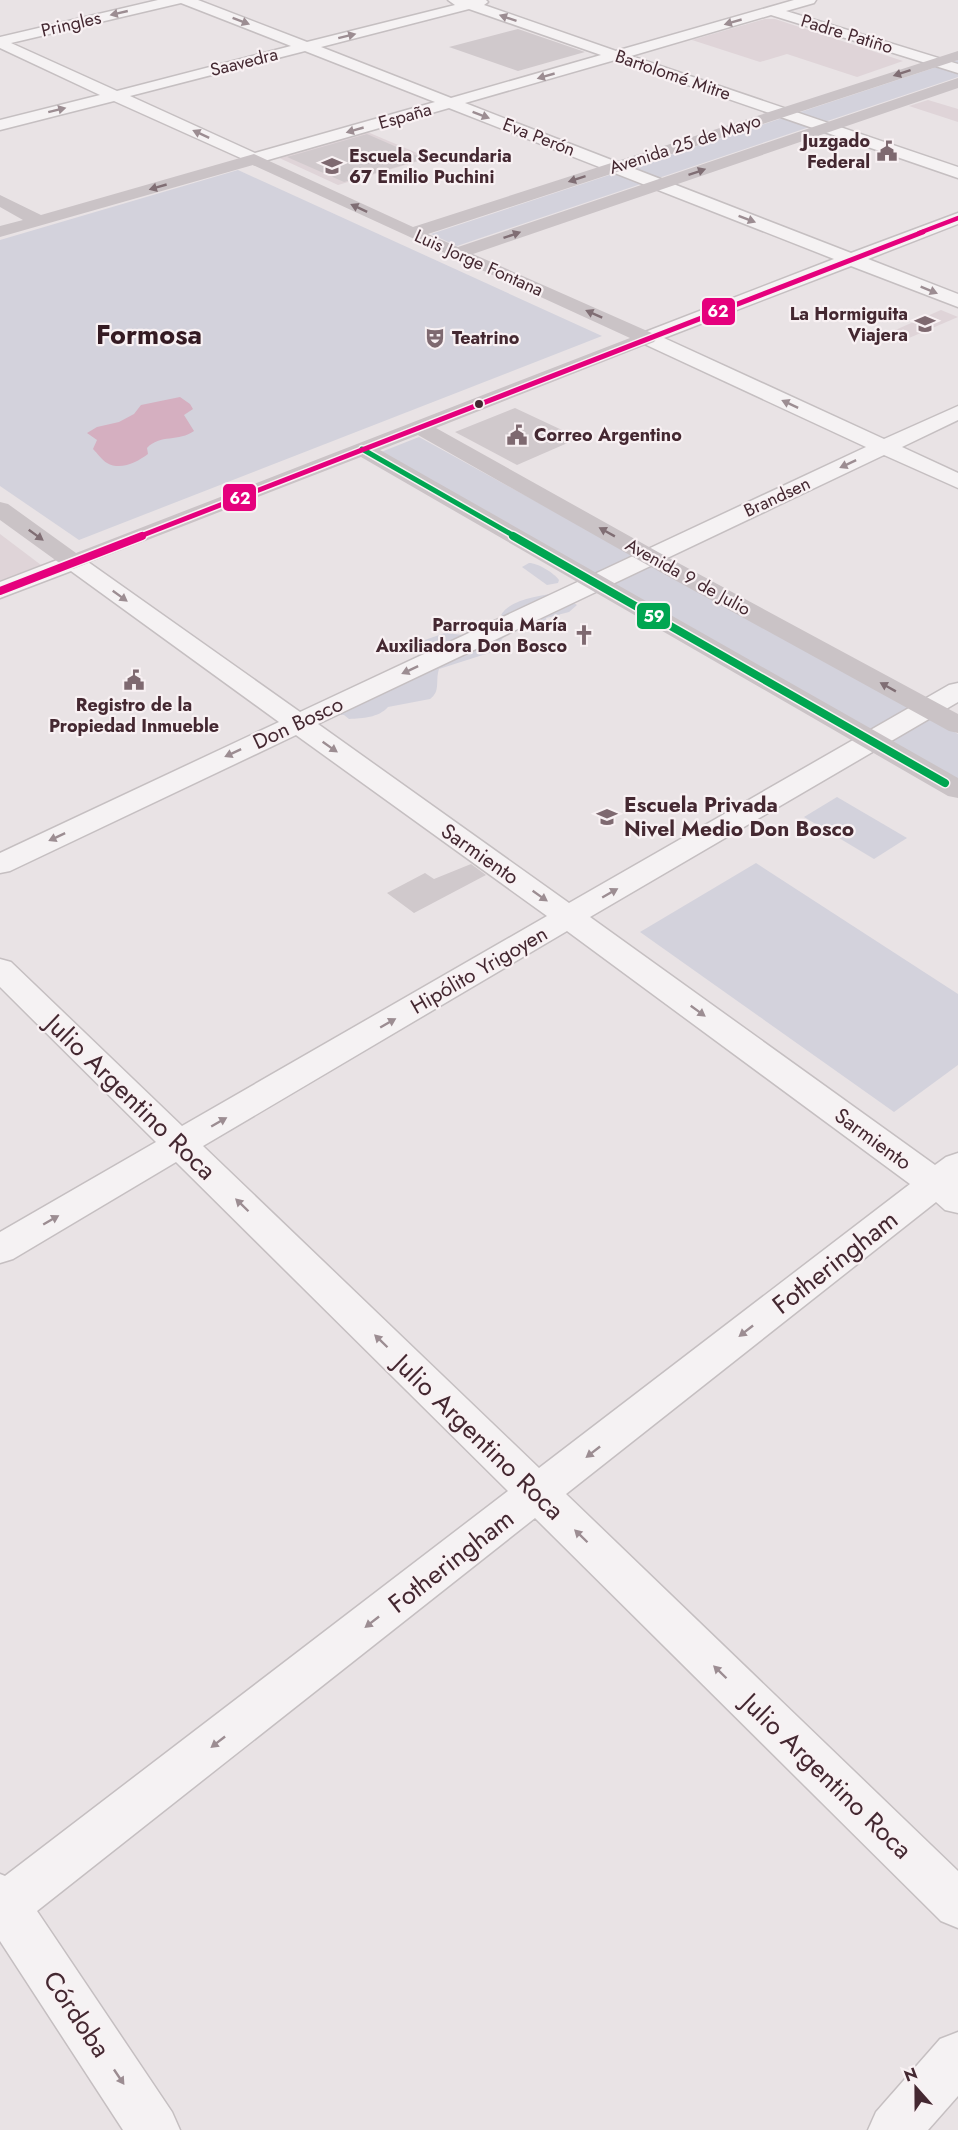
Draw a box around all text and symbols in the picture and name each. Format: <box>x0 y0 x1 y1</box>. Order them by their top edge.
street label: Pringles <box>38 5 104 43</box>
street label: Padre Patiño <box>798 8 896 60</box>
one-way arrow <box>110 9 128 19</box>
one-way arrow <box>499 13 517 22</box>
one-way arrow <box>232 17 250 26</box>
one-way arrow <box>724 18 742 27</box>
one-way arrow <box>338 31 357 41</box>
street label: Saavedra <box>207 41 281 83</box>
street label: Bartolomé Mitre <box>612 43 734 107</box>
one-way arrow <box>893 69 911 78</box>
one-way arrow <box>536 72 554 81</box>
street label: España <box>375 96 435 136</box>
one-way arrow <box>48 105 66 114</box>
street label: Avenida 25 de Mayo <box>606 107 764 181</box>
one-way arrow <box>472 111 490 120</box>
street label: Eva Perón <box>499 111 579 163</box>
one-way arrow <box>345 126 363 135</box>
place label: Juzgado Federal <box>799 128 870 175</box>
one-way arrow <box>192 129 210 139</box>
public building icon: Juzgado Federal <box>875 139 899 163</box>
place label: Escuela Secundaria 67 Emilio Puchini <box>349 143 512 190</box>
school or university icon: Escuela Secundaria 67 Emilio Puchini <box>320 154 344 178</box>
one-way arrow <box>688 166 706 176</box>
one-way arrow <box>568 175 586 184</box>
one-way arrow <box>149 182 167 192</box>
one-way arrow <box>351 204 368 213</box>
one-way arrow <box>739 214 757 224</box>
street label: Luis Jorge Fontana <box>411 223 547 303</box>
one-way arrow <box>503 229 521 239</box>
one-way arrow <box>920 286 938 295</box>
line badge: 62 <box>701 297 736 326</box>
text: 62 <box>707 300 729 323</box>
place label: La Hormiguita Viajera <box>790 301 908 348</box>
one-way arrow <box>585 309 603 318</box>
school or university icon: La Hormiguita Viajera <box>913 312 937 336</box>
district label: Formosa <box>96 315 202 354</box>
place label: Teatrino <box>452 325 520 351</box>
theatre icon: Teatrino <box>423 326 447 350</box>
unlabelled marker <box>473 398 485 410</box>
one-way arrow <box>782 399 799 408</box>
place label: Correo Argentino <box>534 422 682 448</box>
public building icon: Correo Argentino <box>505 423 529 447</box>
one-way arrow <box>840 460 857 469</box>
street label: Brandsen <box>740 470 814 524</box>
line badge: 62 <box>222 483 257 512</box>
text: 62 <box>229 487 251 510</box>
one-way arrow <box>599 527 615 538</box>
one-way arrow <box>29 529 44 541</box>
street label: Avenida 9 de Julio <box>621 532 755 622</box>
one-way arrow <box>112 590 128 602</box>
line badge: 59 <box>636 602 671 630</box>
text: 59 <box>643 605 665 628</box>
place label: Parroquia María Auxiliadora Don Bosco <box>375 612 567 659</box>
church icon: Parroquia María Auxiliadora Don Bosco <box>572 623 596 647</box>
one-way arrow <box>401 665 418 674</box>
public building icon: Registro de la Propiedad Inmueble <box>122 668 146 692</box>
one-way arrow <box>880 682 897 692</box>
street label: Don Bosco <box>248 689 348 757</box>
place label: Registro de la Propiedad Inmueble <box>49 692 219 739</box>
one-way arrow <box>321 741 337 753</box>
one-way arrow <box>225 749 242 758</box>
place label: Escuela Privada Nivel Medio Don Bosco <box>624 790 854 844</box>
school or university icon: Escuela Privada Nivel Medio Don Bosco <box>595 805 619 829</box>
street label: Sarmiento <box>435 816 525 892</box>
one-way arrow <box>49 832 66 841</box>
one-way arrow <box>602 887 618 898</box>
one-way arrow <box>532 890 548 901</box>
street label: Hipólito Yrigoyen <box>405 919 553 1021</box>
street label: Julio Argentino Roca <box>35 1003 225 1189</box>
one-way arrow <box>689 1005 705 1017</box>
one-way arrow <box>380 1018 397 1028</box>
street label: Sarmiento <box>828 1101 918 1177</box>
one-way arrow <box>211 1117 228 1127</box>
one-way arrow <box>236 1198 250 1212</box>
street label: Fotheringham <box>764 1201 906 1323</box>
one-way arrow <box>43 1214 59 1225</box>
one-way arrow <box>739 1325 754 1337</box>
one-way arrow <box>375 1335 389 1349</box>
street label: Julio Argentino Roca <box>383 1343 573 1529</box>
one-way arrow <box>585 1445 600 1457</box>
street label: Fotheringham <box>380 1500 522 1622</box>
one-way arrow <box>574 1530 588 1544</box>
one-way arrow <box>364 1616 380 1629</box>
one-way arrow <box>714 1666 728 1680</box>
street label: Julio Argentino Roca <box>731 1682 921 1868</box>
one-way arrow <box>210 1735 226 1748</box>
street label: Córdoba <box>34 1963 120 2065</box>
north arrow <box>886 2058 946 2118</box>
text: N <box>901 2061 921 2087</box>
one-way arrow <box>113 2069 125 2085</box>

